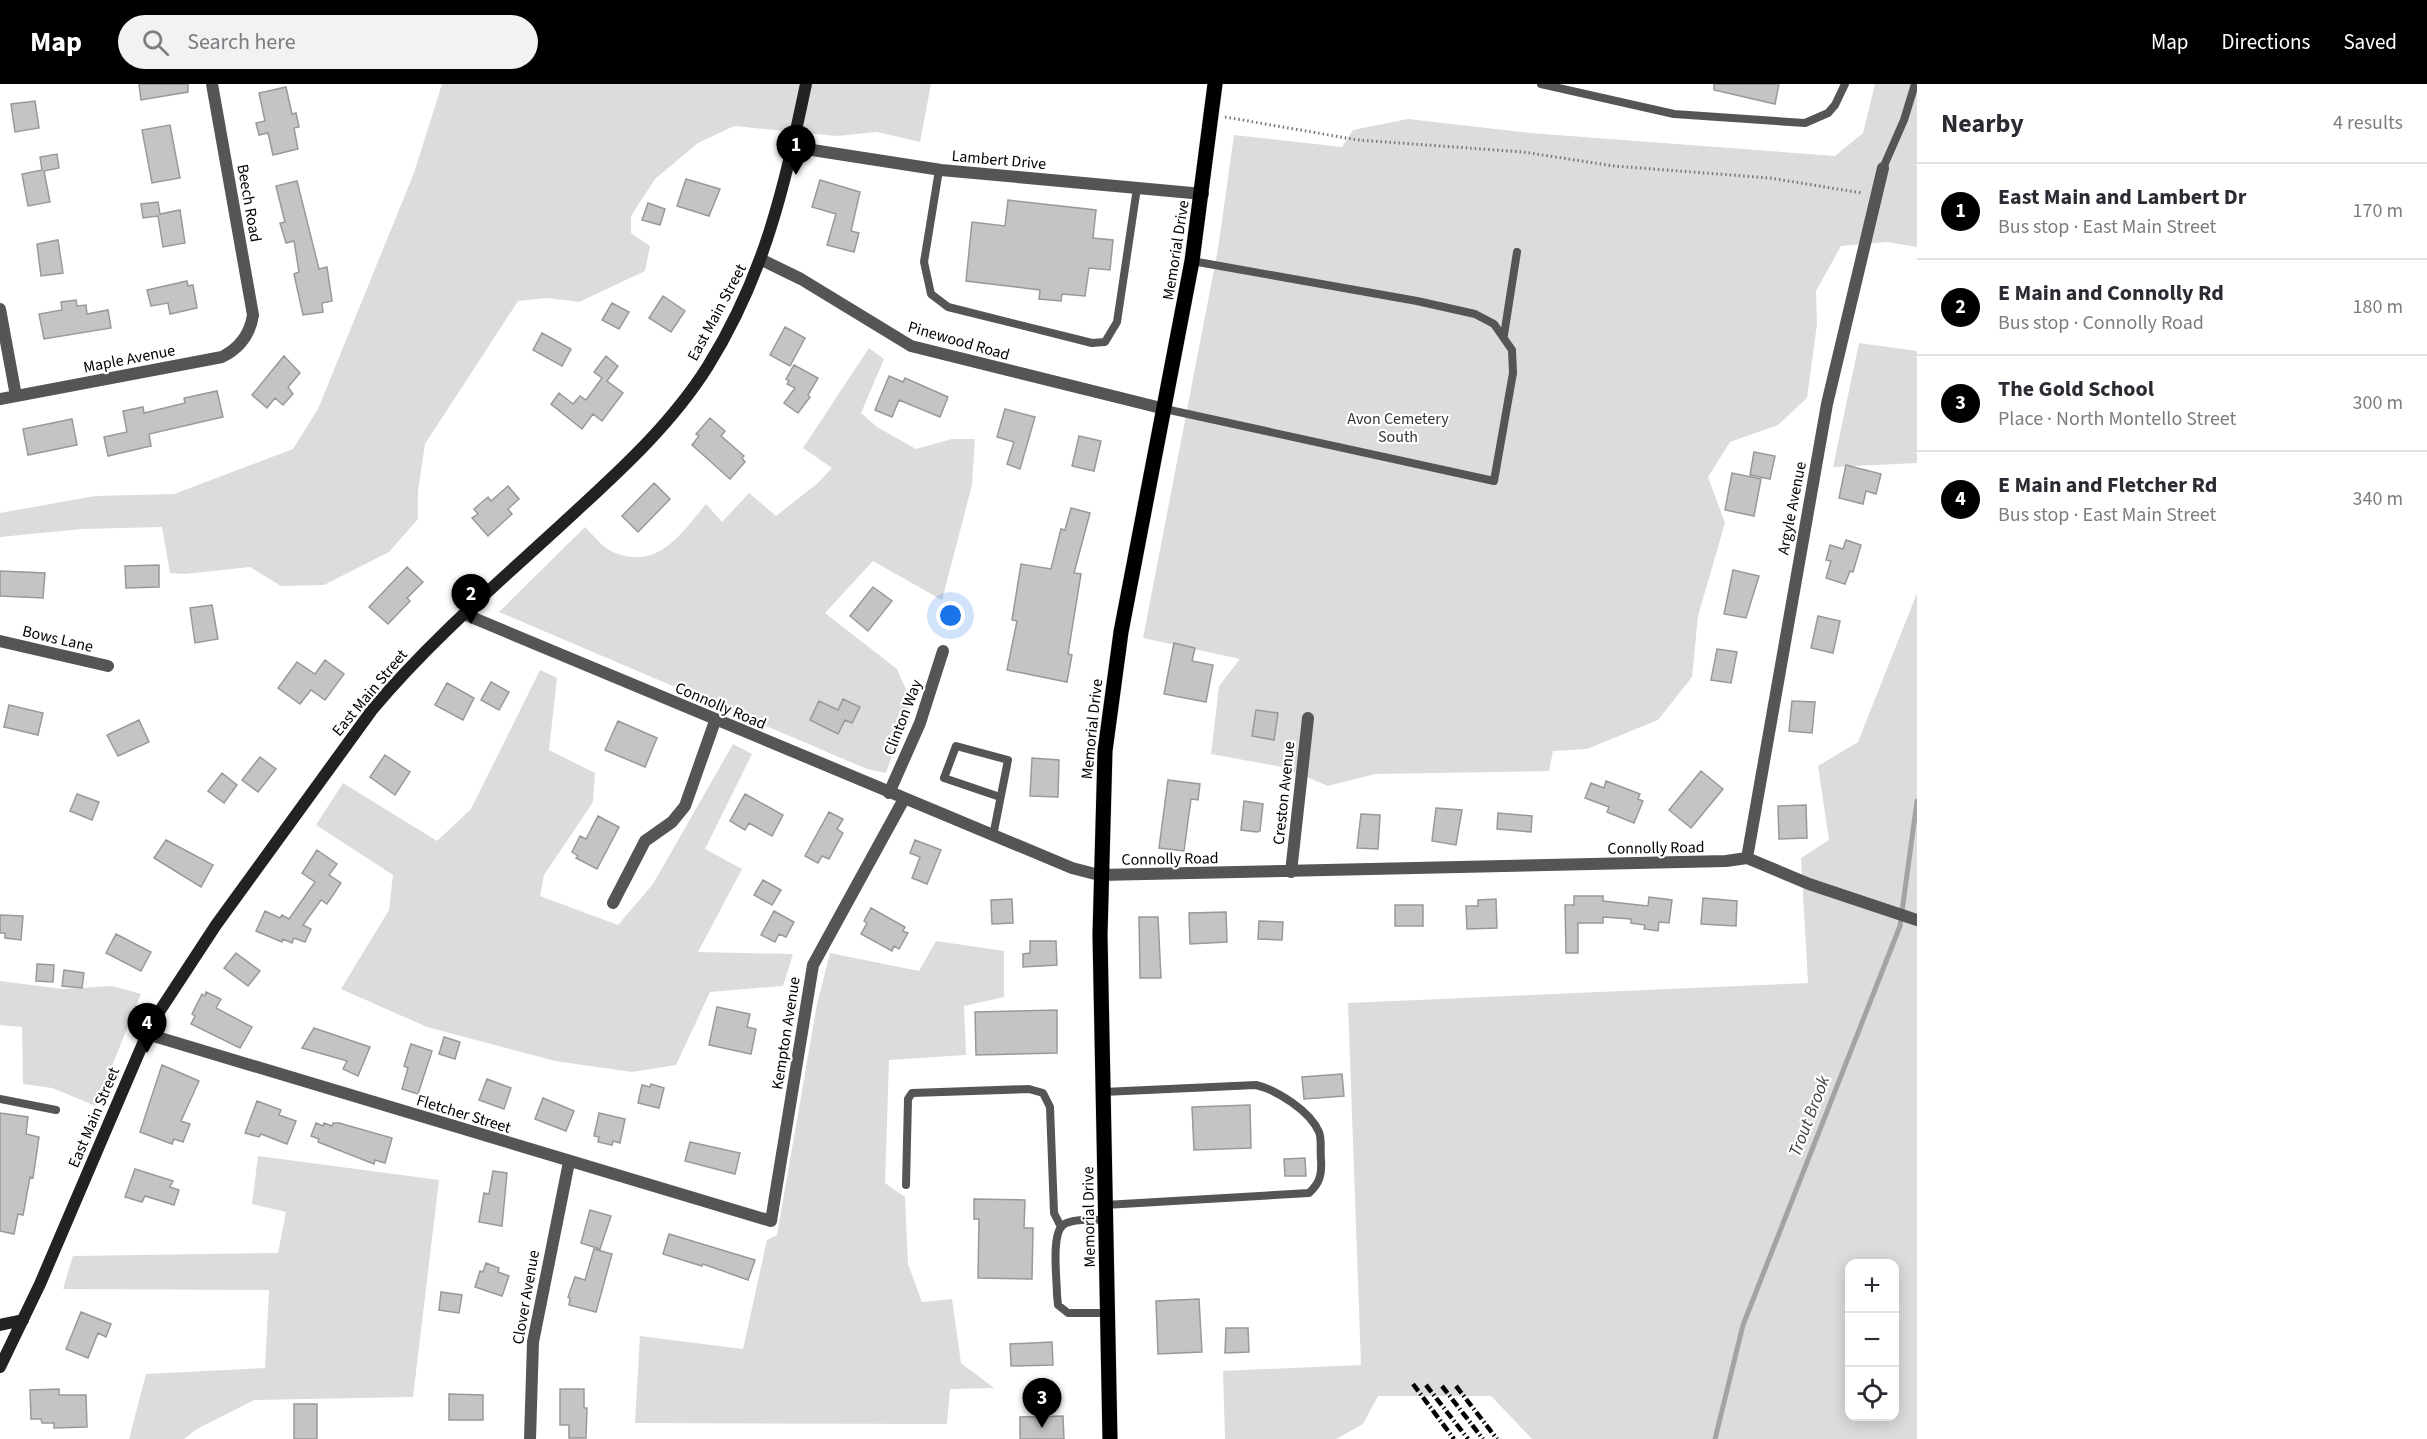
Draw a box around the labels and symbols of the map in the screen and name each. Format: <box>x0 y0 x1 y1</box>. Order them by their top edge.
pin: 1 <box>776 126 816 175</box>
street label: Lambert Drive <box>951 145 1047 175</box>
street label: Beech Road <box>231 162 267 244</box>
street label: Memorial Drive <box>1157 198 1195 302</box>
street label: East Main Street <box>682 259 752 365</box>
street label: Pinewood Road <box>905 316 1012 366</box>
street label: Maple Avenue <box>81 339 177 379</box>
park label: Avon Cemetery South <box>1347 408 1449 448</box>
street label: Argyle Avenue <box>1772 460 1812 557</box>
pin: 2 <box>452 574 490 624</box>
your location <box>936 601 965 630</box>
street label: Bows Lane <box>20 620 95 658</box>
street label: East Main Street <box>327 644 413 741</box>
street label: Clinton Way <box>878 676 928 758</box>
street label: Connolly Road <box>672 677 770 735</box>
street label: Memorial Drive <box>1076 678 1108 780</box>
street label: Creston Avenue <box>1268 740 1300 846</box>
street label: Connolly Road <box>1607 836 1705 860</box>
street label: Connolly Road <box>1121 847 1219 871</box>
street label: Kempton Avenue <box>766 975 806 1091</box>
pin: 4 <box>128 1004 166 1053</box>
street label: East Main Street <box>63 1063 125 1171</box>
water label: Trout Brook <box>1783 1072 1837 1160</box>
street label: Fletcher Street <box>414 1089 514 1139</box>
street label: Memorial Drive <box>1077 1166 1101 1268</box>
street label: Clover Avenue <box>507 1248 545 1346</box>
pin: 3 <box>1022 1378 1062 1428</box>

